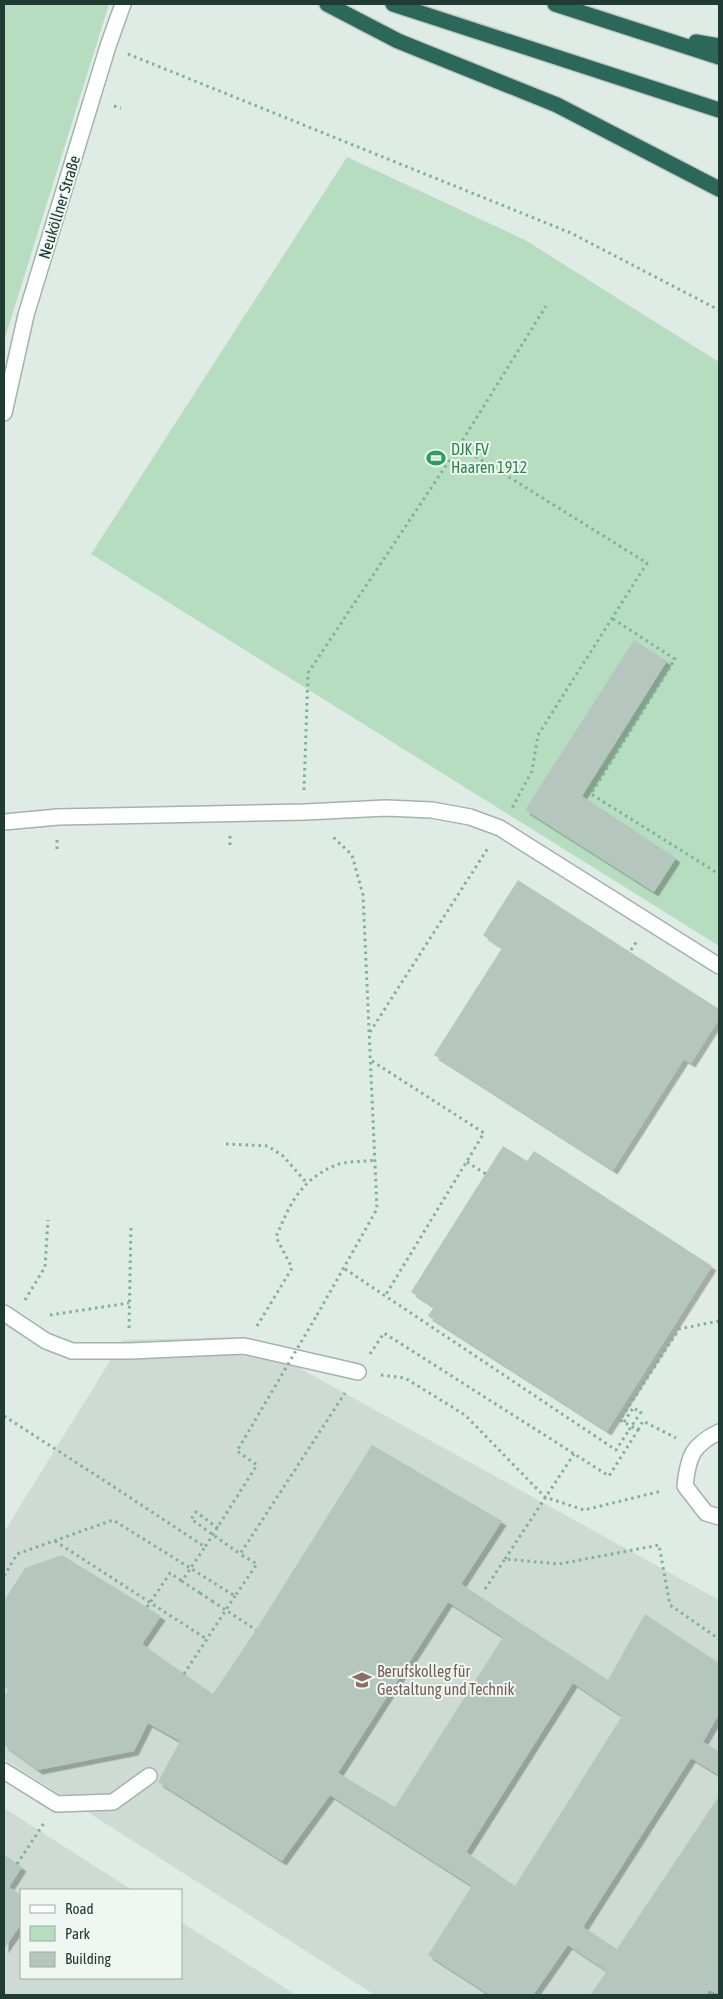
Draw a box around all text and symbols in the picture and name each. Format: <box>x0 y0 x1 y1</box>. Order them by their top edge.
street label: Neuköllner Straße <box>35 153 83 261</box>
place label: DJK FV Haaren 1912 <box>451 440 527 476</box>
sports icon: DJK FV Haaren 1912 <box>425 447 447 469</box>
place label: Berufskolleg für Gestaltung und Technik <box>377 1662 515 1699</box>
school or university icon: Berufskolleg für Gestaltung und Technik <box>351 1669 373 1691</box>
legend <box>20 1889 182 1979</box>
text: Road <box>65 1900 94 1917</box>
text: Park <box>65 1925 90 1942</box>
text: Building <box>65 1950 111 1967</box>

